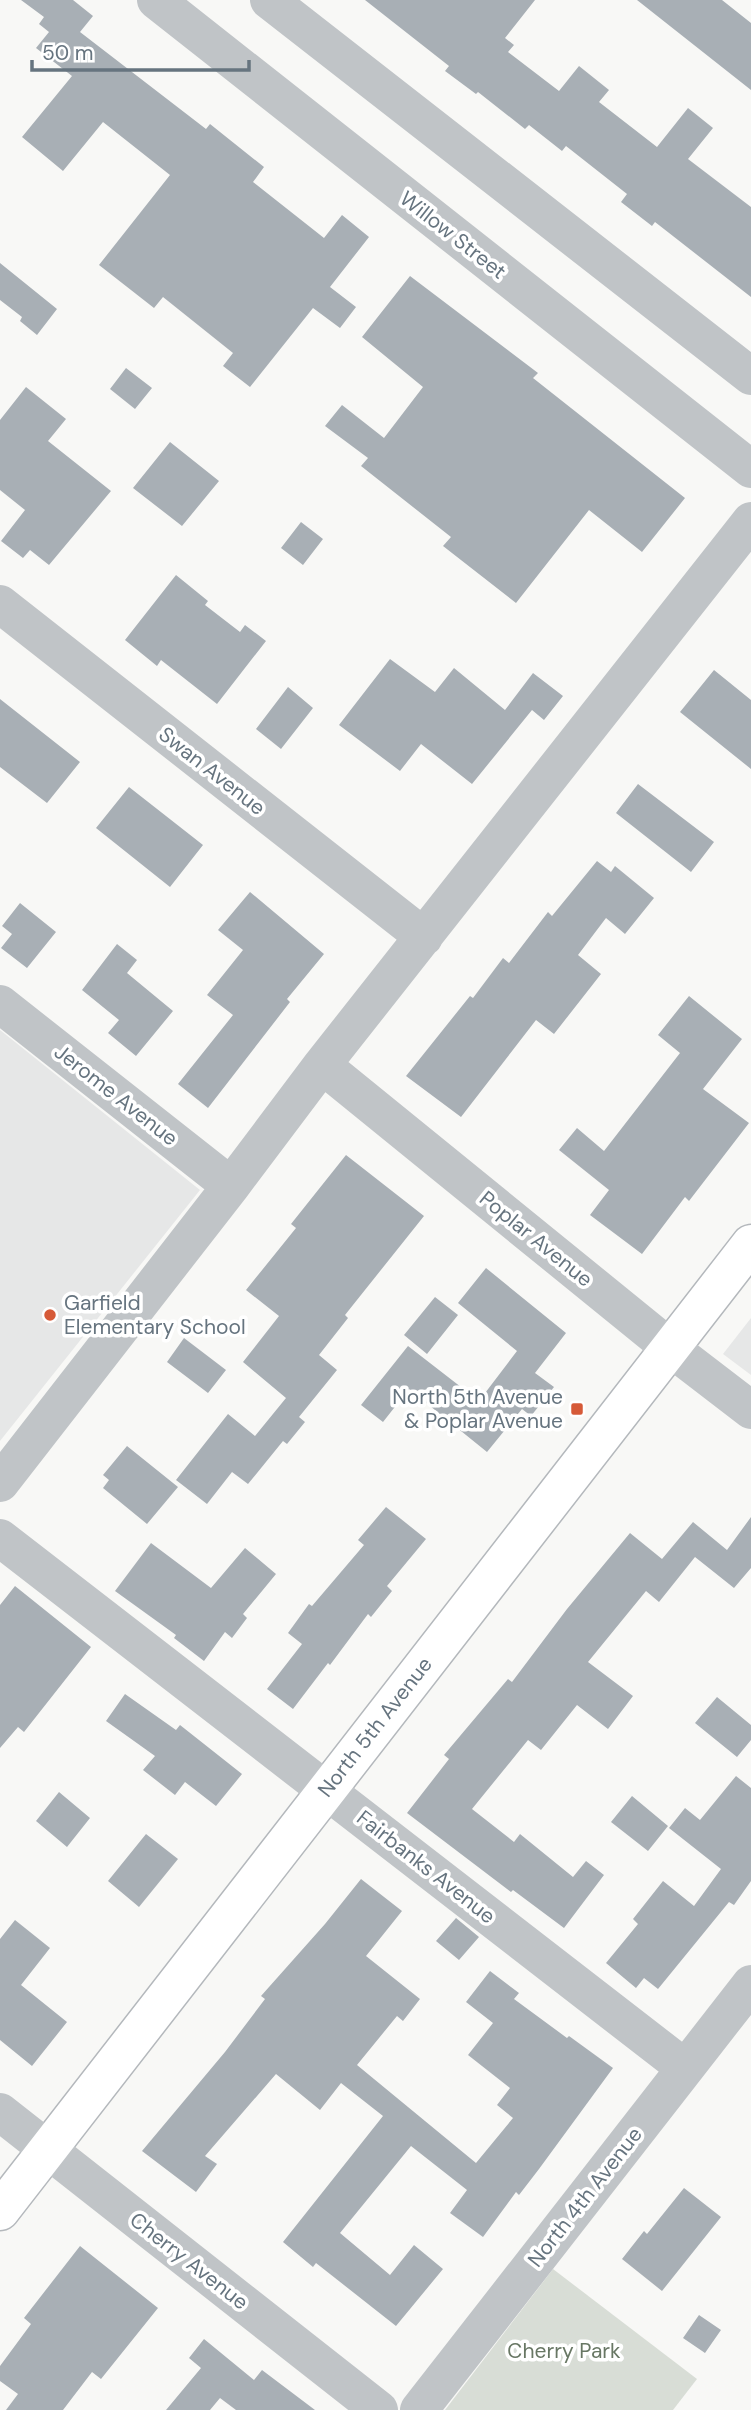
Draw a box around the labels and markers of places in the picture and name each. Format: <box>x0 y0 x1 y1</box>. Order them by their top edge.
place label: Garfield Elementary School <box>64 1289 246 1341</box>
marker: Garfield Elementary School <box>42 1307 58 1323</box>
place label: North 5th Avenue & Poplar Avenue <box>392 1383 563 1435</box>
marker: North 5th Avenue & Poplar Avenue <box>569 1401 585 1417</box>

